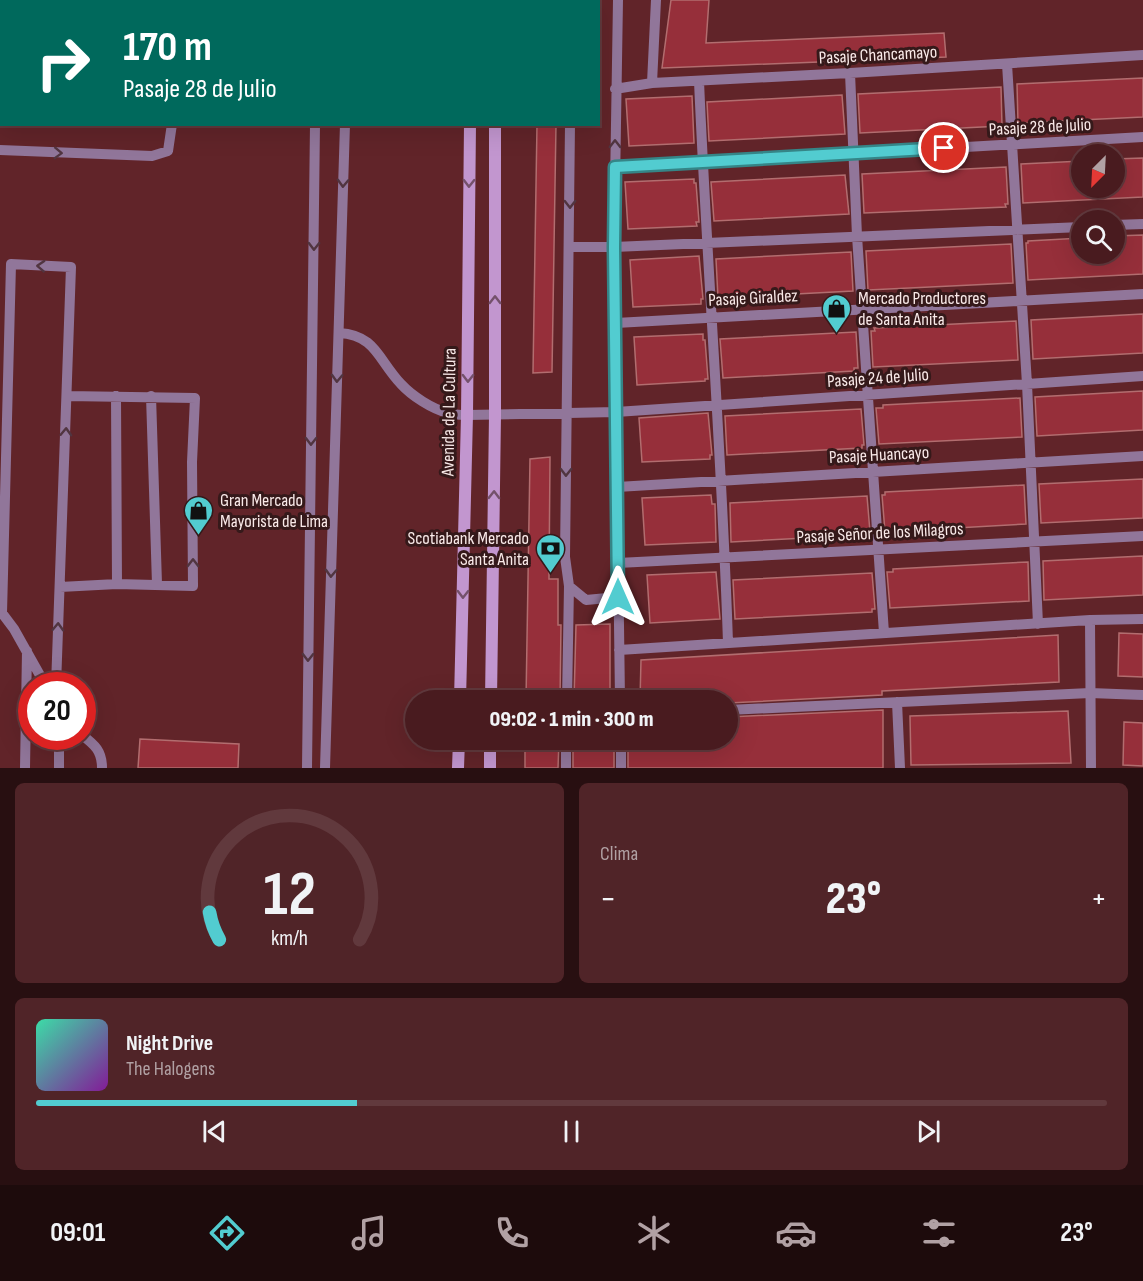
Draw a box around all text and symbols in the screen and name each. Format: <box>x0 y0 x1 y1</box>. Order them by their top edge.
text: 170 m <box>123 22 212 73</box>
icon: right <box>24 24 102 102</box>
street label: Pasaje Chancamayo <box>818 41 938 69</box>
text: Pasaje 28 de Julio <box>123 73 277 105</box>
street label: Pasaje 28 de Julio <box>988 114 1092 140</box>
pin <box>918 122 969 173</box>
icon: arrive <box>927 131 960 164</box>
one-way arrow <box>609 139 621 148</box>
north arrow <box>1071 144 1125 198</box>
map controls <box>1071 144 1125 264</box>
one-way arrow <box>54 147 63 159</box>
one-way arrow <box>337 178 350 187</box>
one-way arrow <box>463 178 476 187</box>
one-way arrow <box>564 199 576 208</box>
button: search <box>1071 210 1125 264</box>
one-way arrow <box>308 241 320 250</box>
one-way arrow <box>36 259 45 272</box>
street label: Pasaje Giraldez <box>708 285 799 311</box>
place label: Mercado Productores de Santa Anita <box>858 288 986 330</box>
shop icon: Mercado Productores de Santa Anita <box>821 292 853 334</box>
one-way arrow <box>489 296 501 305</box>
street label: Avenida de La Cultura <box>437 348 461 477</box>
street label: Pasaje 24 de Julio <box>826 364 930 392</box>
one-way arrow <box>331 373 343 382</box>
one-way arrow <box>461 373 474 382</box>
one-way arrow <box>59 428 72 437</box>
one-way arrow <box>305 436 317 445</box>
street label: Pasaje Huancayo <box>828 442 930 468</box>
one-way arrow <box>560 467 572 476</box>
place label: Gran Mercado Mayorista de Lima <box>220 490 328 532</box>
one-way arrow <box>488 491 500 500</box>
shop icon: Gran Mercado Mayorista de Lima <box>183 494 215 536</box>
street label: Pasaje Señor de los Milagros <box>796 518 964 548</box>
place label: Scotiabank Mercado Santa Anita <box>407 528 529 570</box>
bank icon: Scotiabank Mercado Santa Anita <box>534 532 566 574</box>
one-way arrow <box>187 559 199 568</box>
position arrow <box>586 565 650 629</box>
one-way arrow <box>325 568 337 577</box>
one-way arrow <box>456 589 469 598</box>
one-way arrow <box>52 623 65 632</box>
one-way arrow <box>302 652 315 661</box>
speed limit sign: 20 <box>18 672 96 750</box>
text: 09:02 · 1 min · 300 m <box>489 706 654 733</box>
text: Clima <box>600 842 638 866</box>
text: 12 <box>263 858 316 933</box>
text: 23° <box>826 872 881 927</box>
text: − <box>600 879 616 919</box>
text: + <box>1091 879 1107 919</box>
text: km/h <box>271 926 308 951</box>
text: Night Drive <box>126 1030 213 1057</box>
text: The Halogens <box>126 1057 215 1081</box>
icon: previous <box>198 1115 231 1148</box>
icon: pause <box>555 1115 588 1148</box>
icon: next <box>912 1115 945 1148</box>
icon: directions <box>206 1212 248 1254</box>
icon: music <box>348 1212 390 1254</box>
icon: phone <box>491 1212 533 1254</box>
icon: climate <box>633 1212 675 1254</box>
icon: car <box>775 1212 817 1254</box>
icon: filters <box>918 1212 960 1254</box>
text: 09:01 <box>50 1217 105 1249</box>
text: 23° <box>1060 1217 1093 1249</box>

